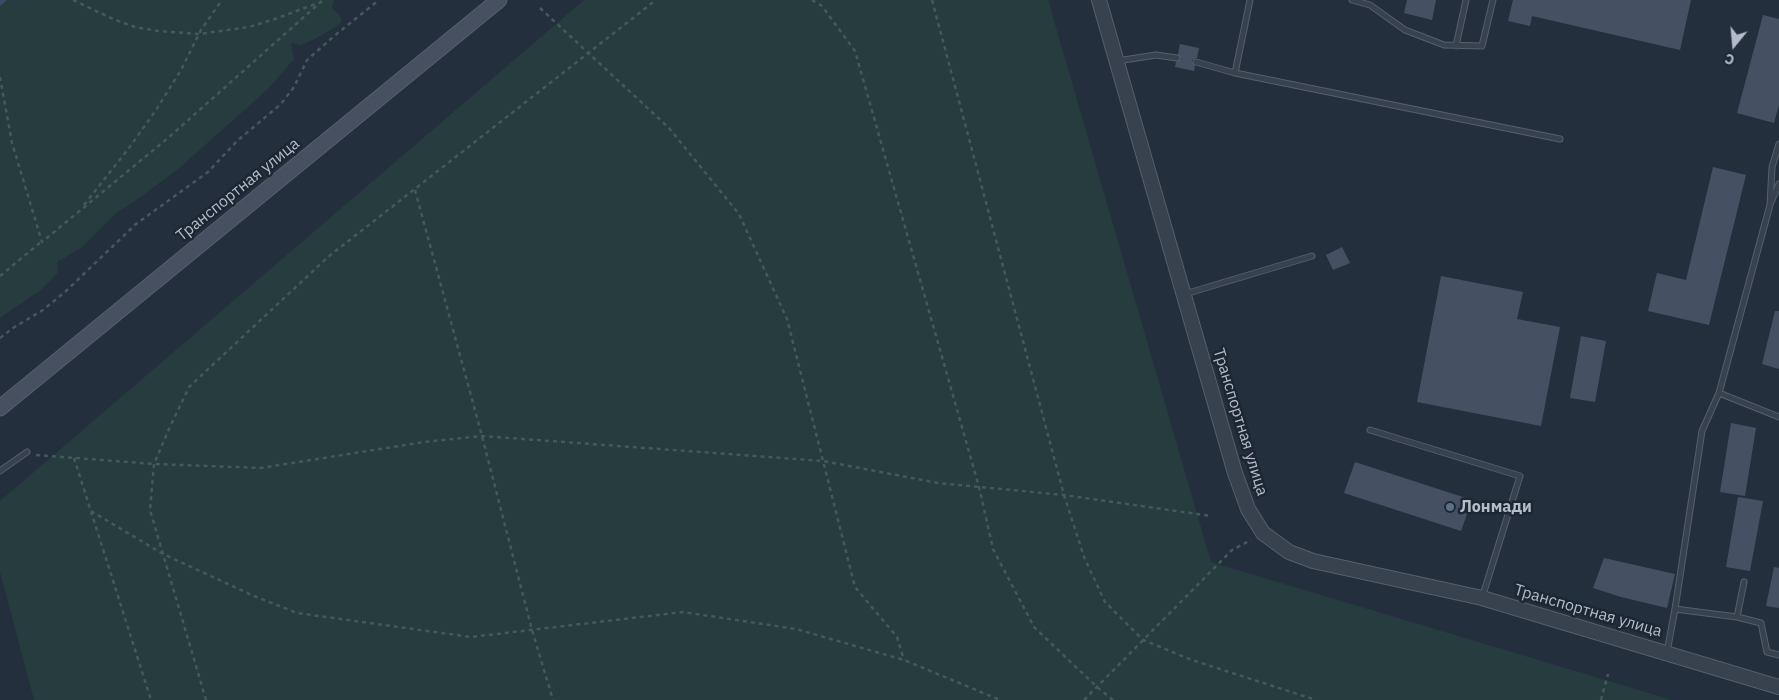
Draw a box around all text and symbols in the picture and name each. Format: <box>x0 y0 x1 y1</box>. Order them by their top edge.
north arrow <box>1709 20 1759 70</box>
text: С <box>1723 49 1737 69</box>
street label: Транспортная улица <box>172 134 304 246</box>
street label: Транспортная улица <box>1208 346 1272 498</box>
place label: Лонмади <box>1460 497 1532 517</box>
marker: Лонмади <box>1444 501 1456 513</box>
street label: Транспортная улица <box>1512 581 1664 641</box>

